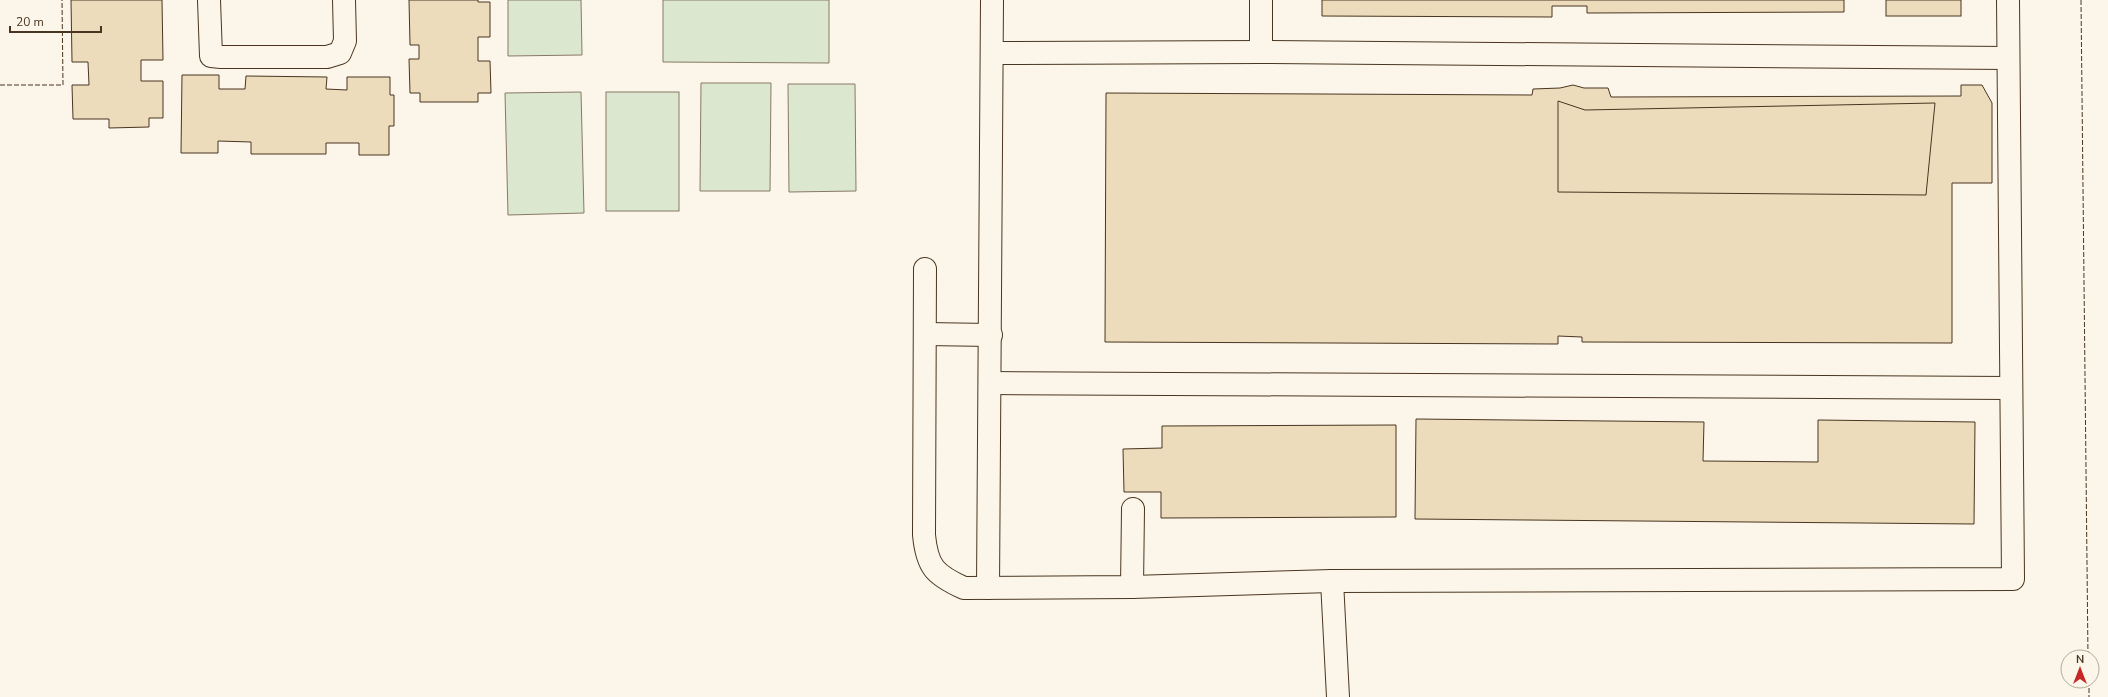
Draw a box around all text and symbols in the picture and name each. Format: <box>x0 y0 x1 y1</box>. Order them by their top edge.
scale bar <box>10 8 101 34</box>
text: 20 m <box>16 14 44 30</box>
north arrow <box>2060 649 2100 689</box>
text: N <box>2076 652 2084 667</box>

